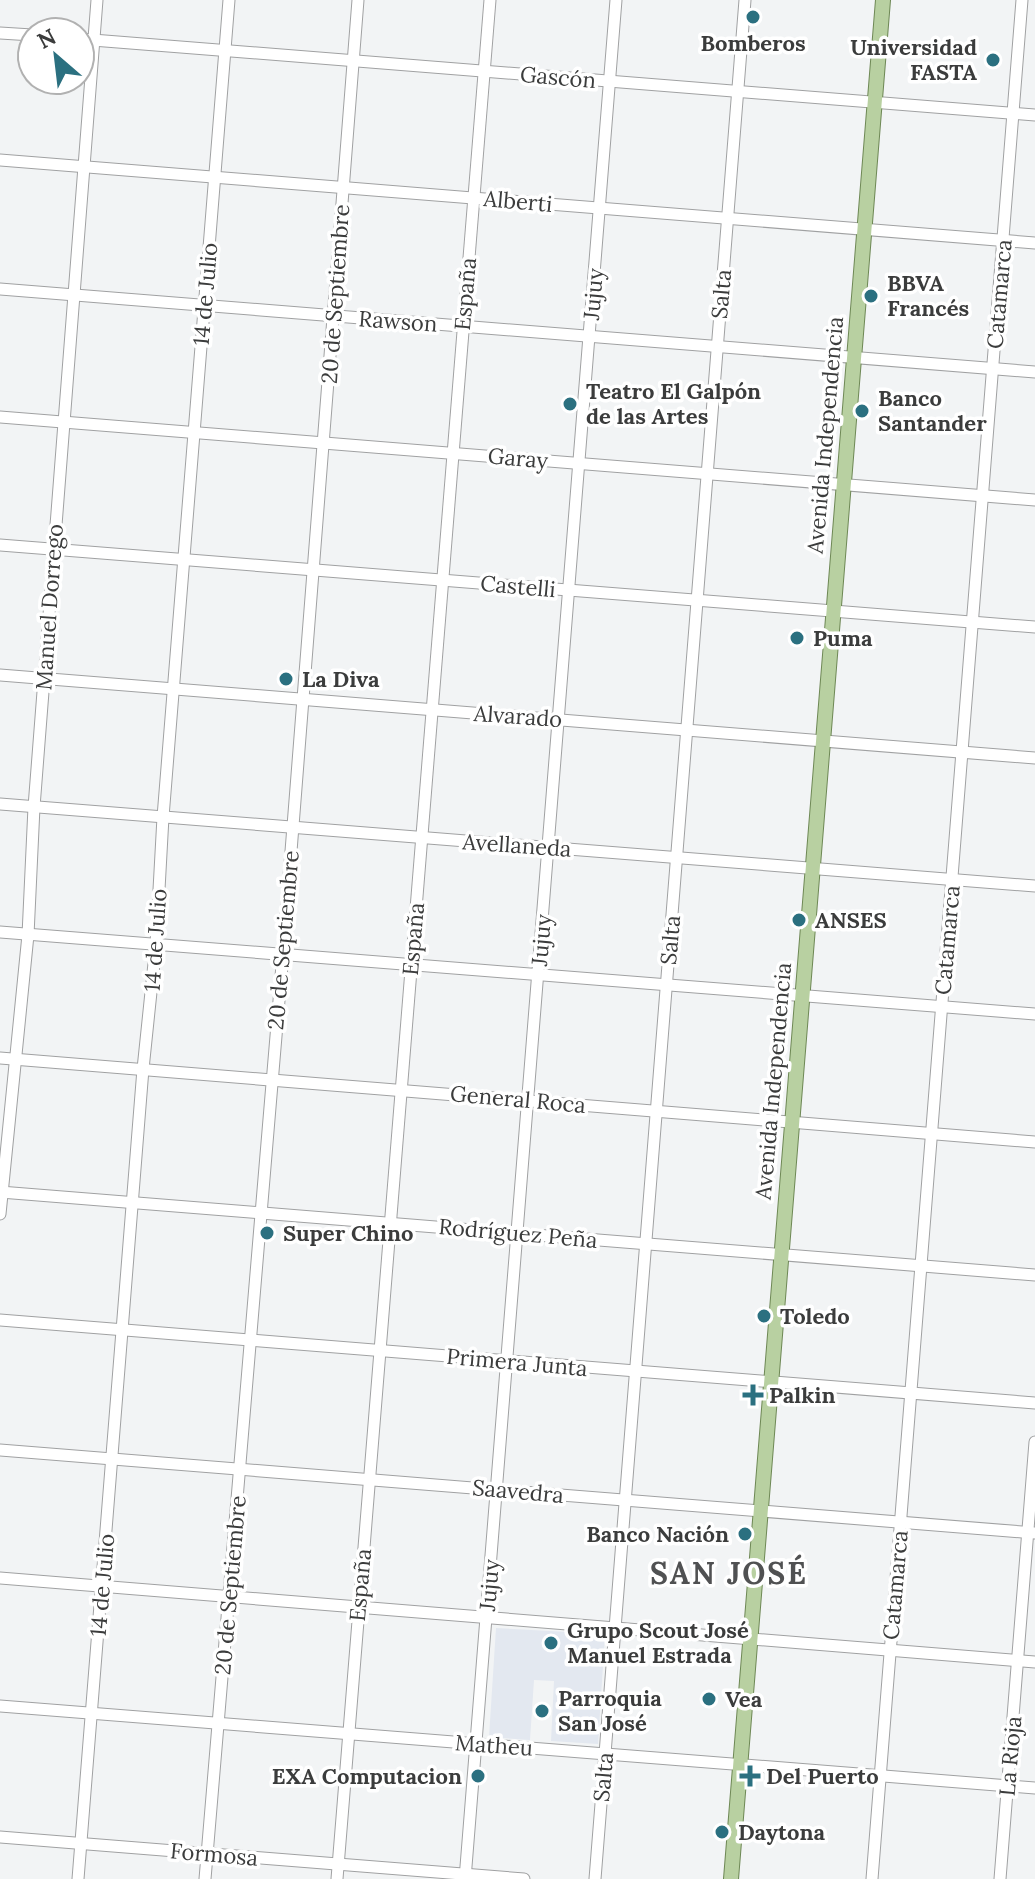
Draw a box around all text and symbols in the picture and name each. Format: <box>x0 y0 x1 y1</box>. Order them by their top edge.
marker: Bomberos <box>744 8 762 26</box>
north arrow <box>16 16 96 96</box>
text: N <box>33 22 61 55</box>
place label: Bomberos <box>700 29 806 57</box>
place label: Universidad FASTA <box>850 33 977 86</box>
marker: Universidad FASTA <box>984 51 1002 69</box>
street label: Gascón <box>519 60 597 94</box>
street label: Alberti <box>481 184 554 218</box>
street label: 20 de Septiembre <box>315 203 355 385</box>
street label: Catamarca <box>980 238 1018 350</box>
street label: 14 de Julio <box>187 241 223 347</box>
street label: España <box>448 256 482 332</box>
street label: Jujuy <box>577 267 609 322</box>
street label: Salta <box>705 268 737 320</box>
place label: BBVA Francés <box>887 269 969 322</box>
marker: BBVA Francés <box>862 287 880 305</box>
street label: Rawson <box>358 304 438 338</box>
street label: Avenida Independencia <box>801 315 849 556</box>
place label: Teatro El Galpón de las Artes <box>586 377 761 430</box>
place label: Banco Santander <box>878 384 987 437</box>
marker: Teatro El Galpón de las Artes <box>561 395 579 413</box>
marker: Banco Santander <box>853 402 871 420</box>
street label: Garay <box>487 441 550 475</box>
street label: Manuel Dorrego <box>29 523 69 691</box>
street label: Castelli <box>479 569 557 603</box>
place label: Puma <box>813 624 873 652</box>
marker: Puma <box>788 629 806 647</box>
place label: La Diva <box>302 665 380 693</box>
marker: La Diva <box>277 670 295 688</box>
street label: Alvarado <box>472 699 563 733</box>
street label: Avellaneda <box>461 827 572 863</box>
street label: 20 de Septiembre <box>261 849 305 1031</box>
street label: Catamarca <box>928 884 966 996</box>
street label: 14 de Julio <box>137 888 173 992</box>
street label: España <box>396 901 430 977</box>
place label: ANSES <box>815 906 887 934</box>
marker: ANSES <box>790 911 808 929</box>
street label: Jujuy <box>525 913 557 968</box>
street label: Salta <box>654 914 686 966</box>
street label: Avenida Independencia <box>749 961 797 1202</box>
street label: General Roca <box>449 1079 587 1119</box>
street label: Rodríguez Peña <box>437 1212 599 1254</box>
place label: Super Chino <box>283 1219 413 1247</box>
marker: Super Chino <box>258 1224 276 1242</box>
place label: Toledo <box>780 1302 850 1330</box>
marker: Toledo <box>755 1307 773 1325</box>
street label: Primera Junta <box>445 1342 589 1382</box>
place label: Palkin <box>769 1381 836 1409</box>
marker: Palkin <box>744 1386 762 1404</box>
street label: Saavedra <box>471 1473 565 1509</box>
street label: 20 de Septiembre <box>208 1494 252 1676</box>
place label: Banco Nación <box>586 1520 729 1548</box>
marker: Banco Nación <box>736 1525 754 1543</box>
street label: Catamarca <box>876 1529 914 1641</box>
street label: 14 de Julio <box>84 1532 120 1638</box>
street label: España <box>343 1547 377 1623</box>
district label: SAN JOSÉ <box>650 1554 808 1592</box>
street label: Jujuy <box>473 1558 505 1613</box>
place label: Grupo Scout José Manuel Estrada <box>567 1616 749 1669</box>
marker: Grupo Scout José Manuel Estrada <box>542 1634 560 1652</box>
place label: Parroquia San José <box>558 1684 662 1737</box>
place label: Vea <box>725 1685 763 1713</box>
marker: Vea <box>700 1690 718 1708</box>
marker: Parroquia San José <box>533 1702 551 1720</box>
street label: La Rioja <box>993 1715 1027 1797</box>
street label: Matheu <box>454 1728 534 1762</box>
street label: Salta <box>587 1751 619 1803</box>
place label: EXA Computacion <box>272 1762 462 1790</box>
place label: Del Puerto <box>766 1762 879 1790</box>
marker: EXA Computacion <box>469 1767 487 1785</box>
marker: Del Puerto <box>741 1767 759 1785</box>
place label: Daytona <box>738 1818 826 1846</box>
marker: Daytona <box>713 1823 731 1841</box>
street label: Formosa <box>169 1836 259 1872</box>

